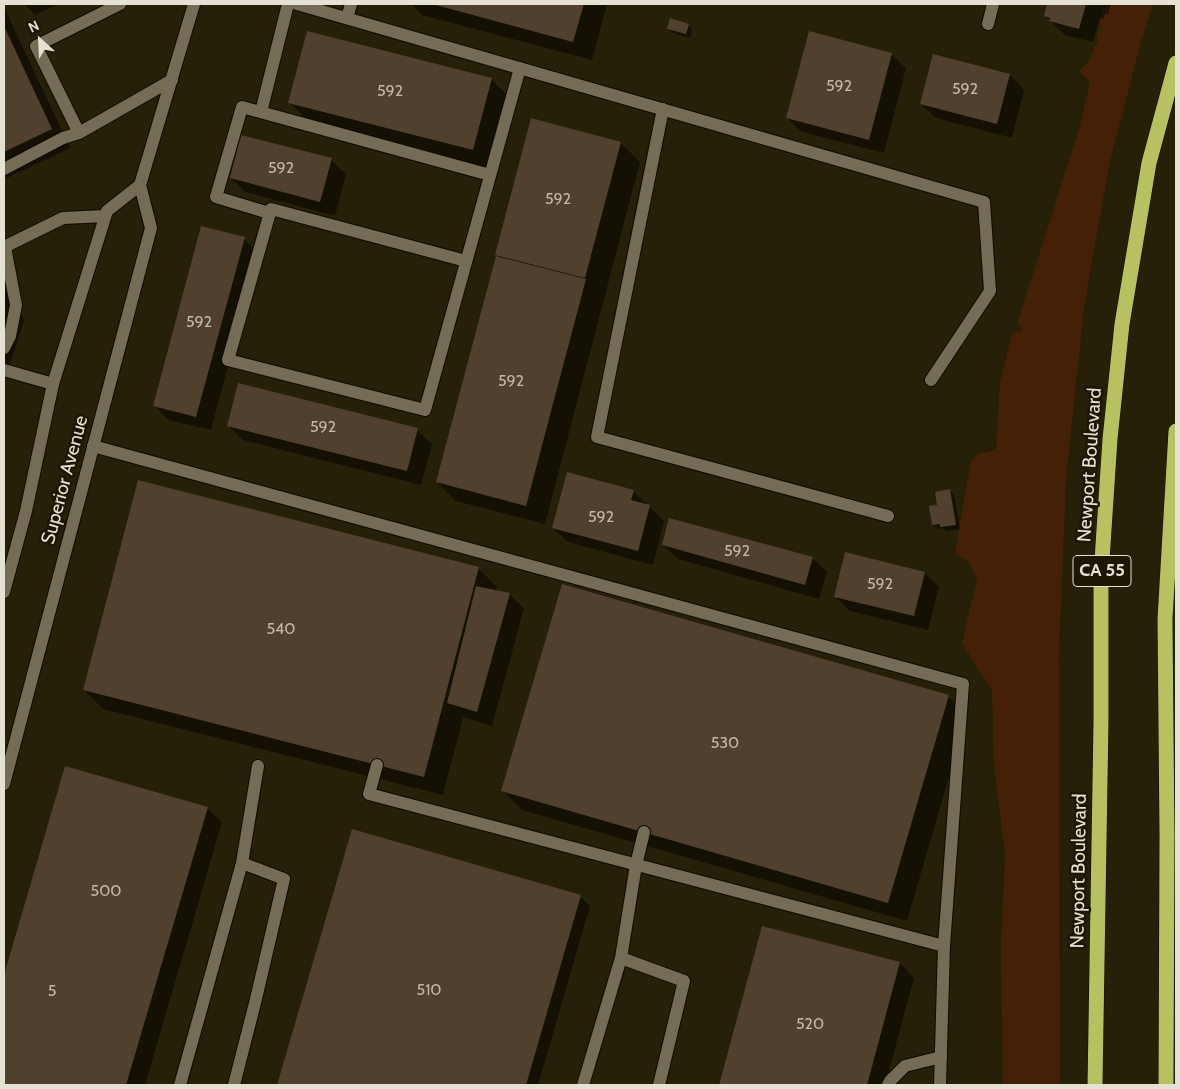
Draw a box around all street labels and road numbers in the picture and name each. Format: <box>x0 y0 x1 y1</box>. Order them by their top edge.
street label: Newport Boulevard <box>1073 387 1107 543</box>
street label: Superior Avenue <box>37 413 93 547</box>
road number: CA 55 <box>1073 556 1131 586</box>
street label: Newport Boulevard <box>1066 793 1092 949</box>

